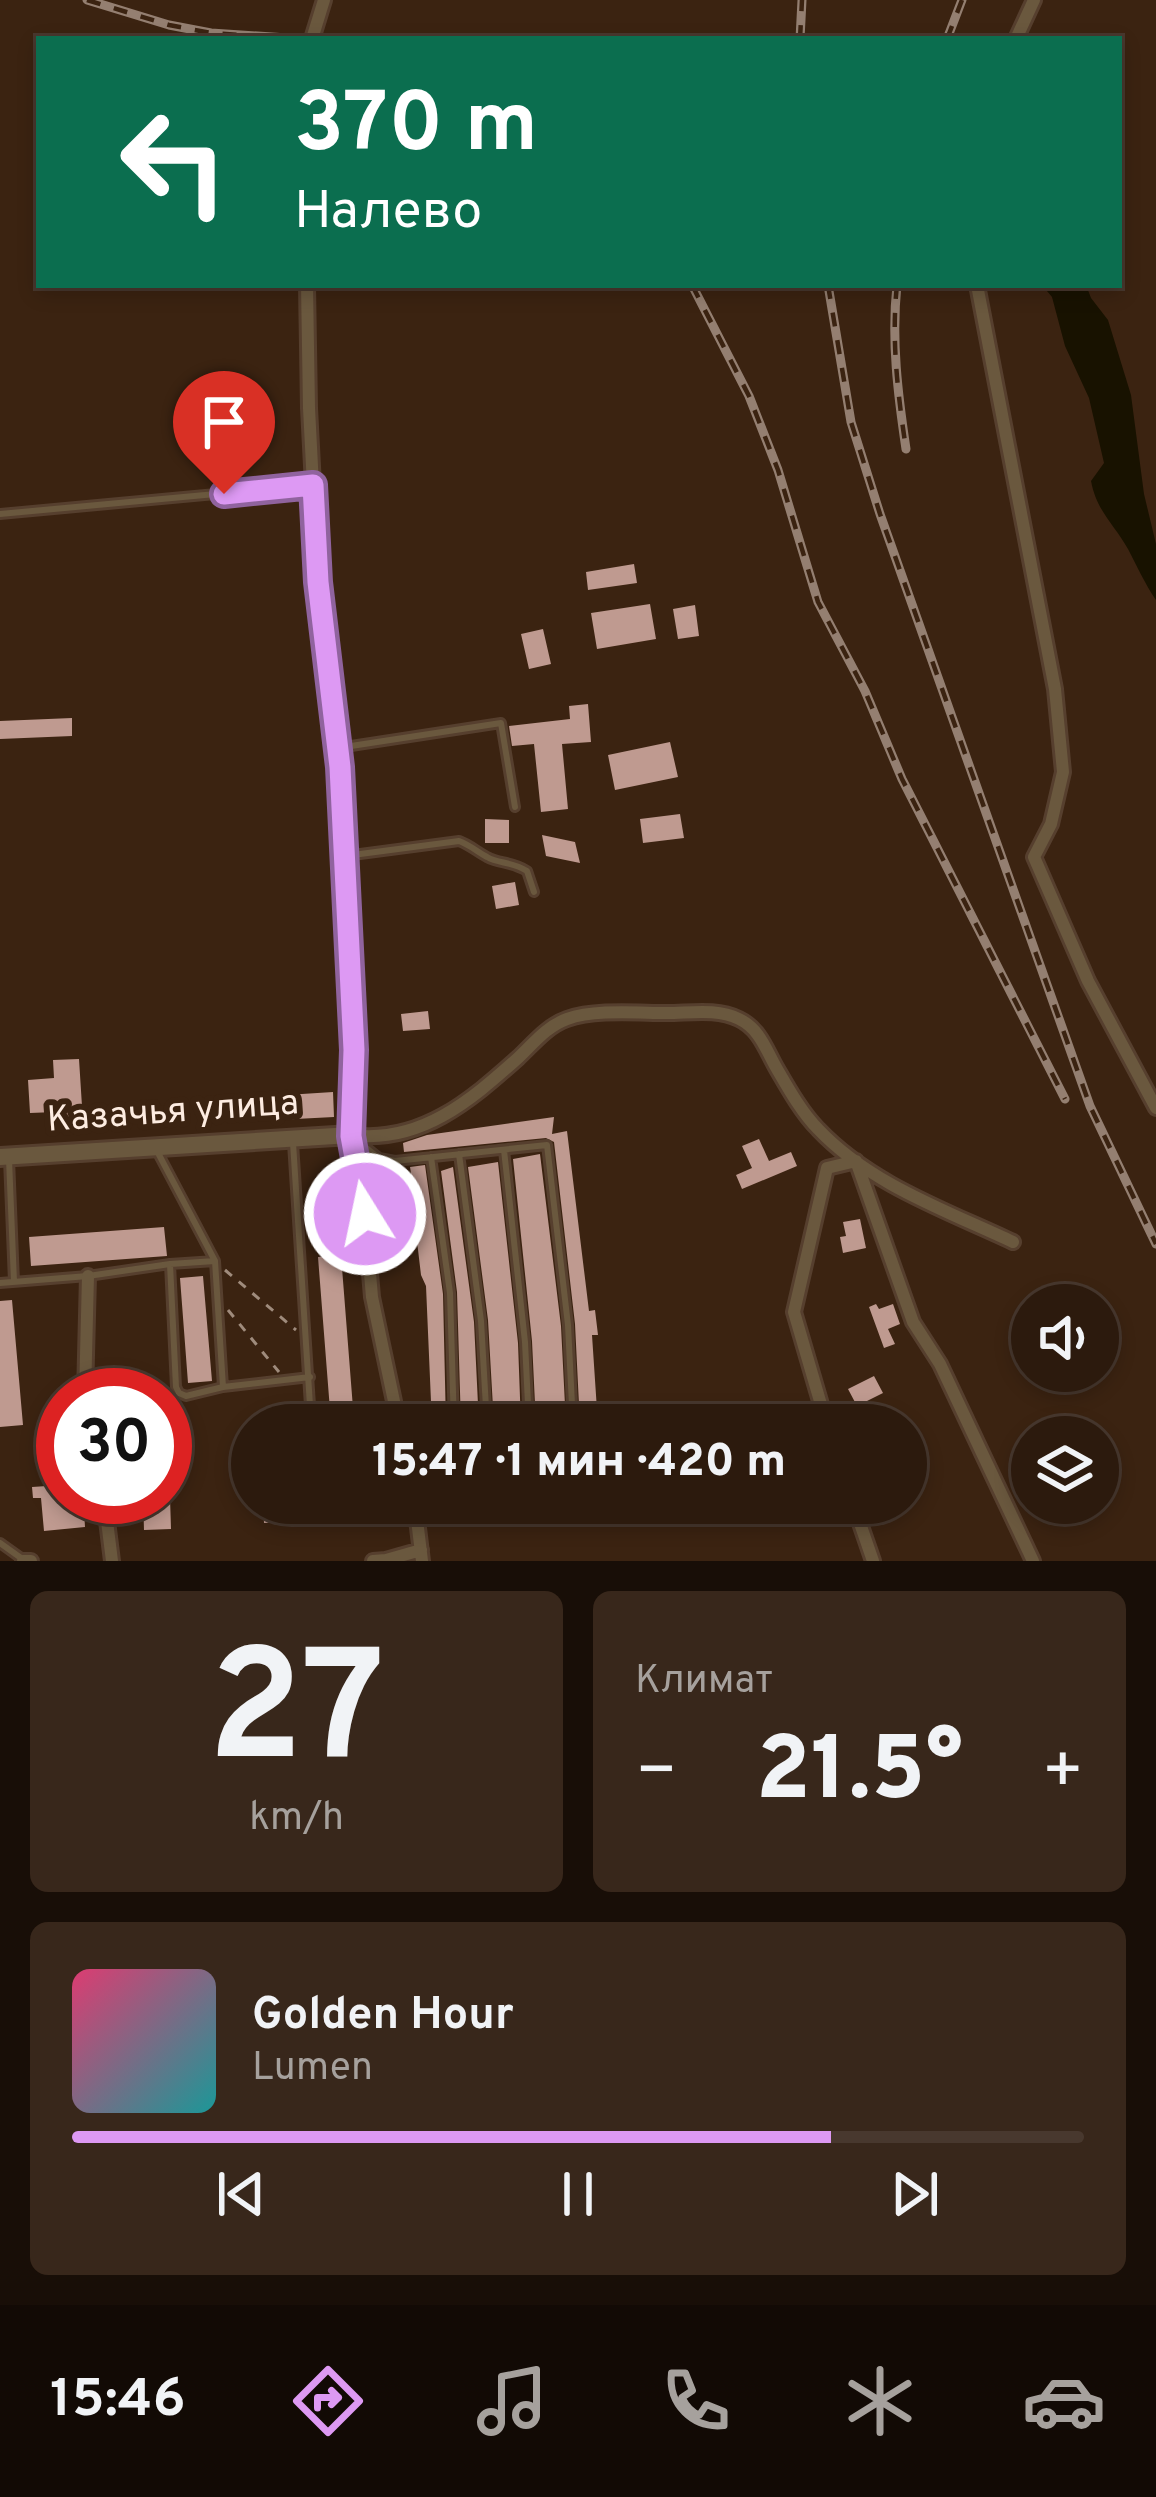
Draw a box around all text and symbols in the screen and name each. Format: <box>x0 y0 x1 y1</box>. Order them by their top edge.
text: 370 m <box>294 75 538 181</box>
icon: left <box>96 84 252 240</box>
text: Налево <box>294 179 482 248</box>
pin <box>173 371 275 494</box>
icon: arrive <box>191 389 257 455</box>
street label: Казачья улица <box>46 1081 300 1145</box>
position arrow <box>302 1151 428 1277</box>
map controls <box>1011 1284 1119 1524</box>
button: sound <box>1011 1284 1119 1392</box>
speed limit sign: 30 <box>36 1368 192 1524</box>
button: layers <box>1011 1416 1119 1524</box>
text: 15:47 · 1 мин · 420 m <box>372 1435 786 1492</box>
text: 27 <box>208 1618 385 1816</box>
text: Климат <box>635 1658 773 1707</box>
text: 21.5° <box>756 1718 963 1831</box>
text: − <box>635 1733 678 1816</box>
text: + <box>1041 1733 1084 1816</box>
text: km/h <box>249 1795 344 1844</box>
text: Golden Hour <box>252 1988 514 2045</box>
text: Lumen <box>252 2045 373 2094</box>
icon: previous <box>208 2161 274 2227</box>
icon: pause <box>545 2161 611 2227</box>
icon: next <box>882 2161 948 2227</box>
icon: directions <box>286 2359 370 2443</box>
icon: music <box>470 2359 554 2443</box>
icon: phone <box>654 2359 738 2443</box>
icon: climate <box>838 2359 922 2443</box>
icon: car <box>1022 2359 1106 2443</box>
text: 15:46 <box>50 2367 186 2436</box>

